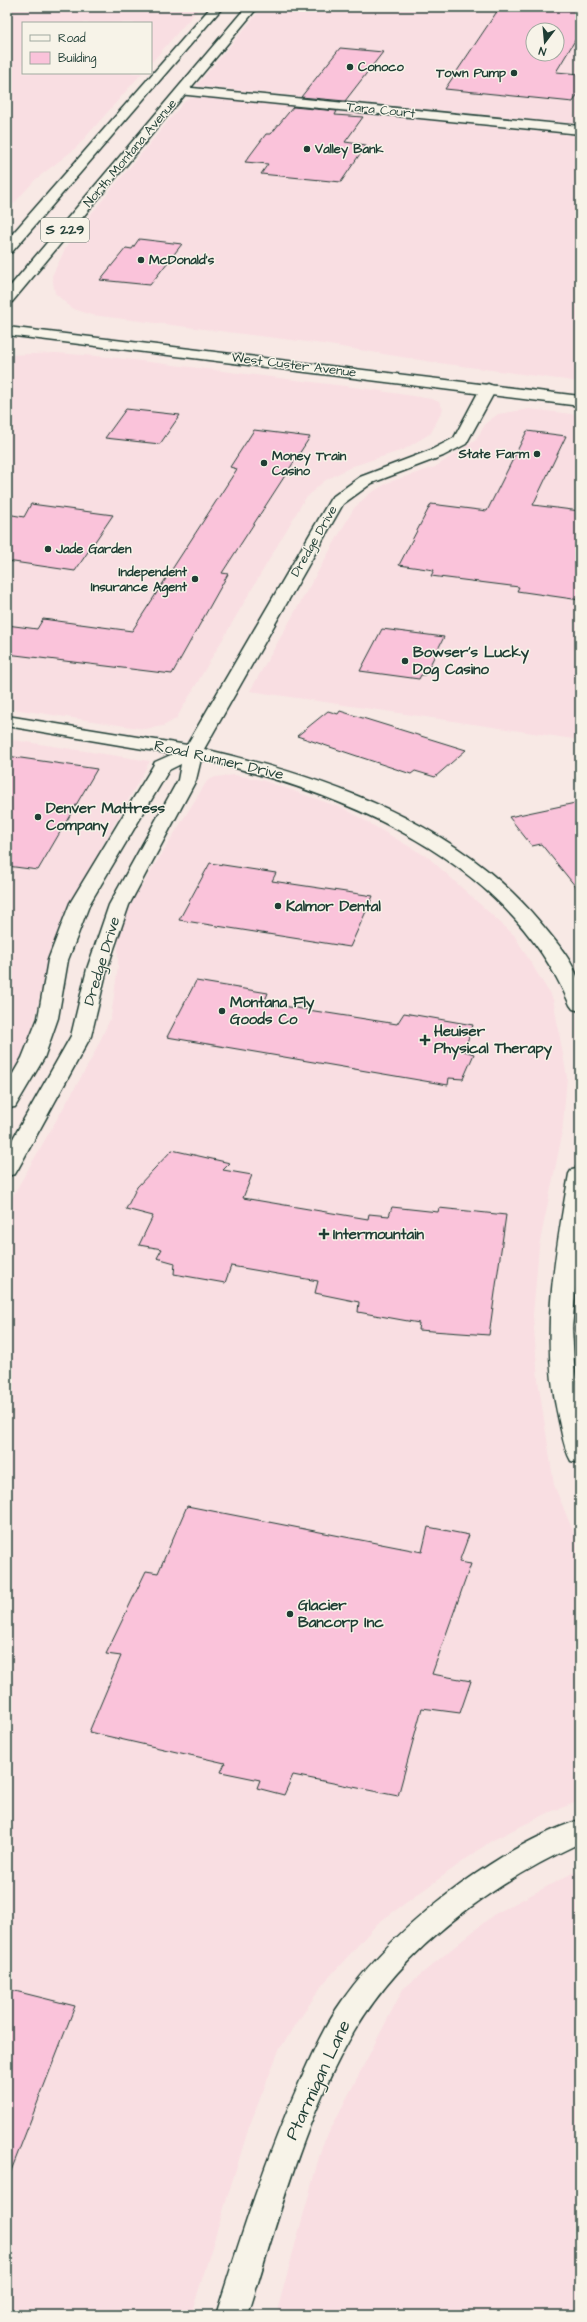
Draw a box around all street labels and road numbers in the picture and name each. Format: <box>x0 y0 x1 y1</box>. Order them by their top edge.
street label: North Montana Avenue <box>79 95 181 211</box>
street label: Tara Court <box>346 97 417 123</box>
road number: S 229 <box>41 218 89 242</box>
street label: West Custer Avenue <box>231 348 357 382</box>
street label: Dredge Drive <box>286 502 343 580</box>
street label: Road Runner Drive <box>152 735 286 785</box>
street label: Dredge Drive <box>79 914 126 1008</box>
street label: Ptarmigan Lane <box>279 2016 358 2144</box>

